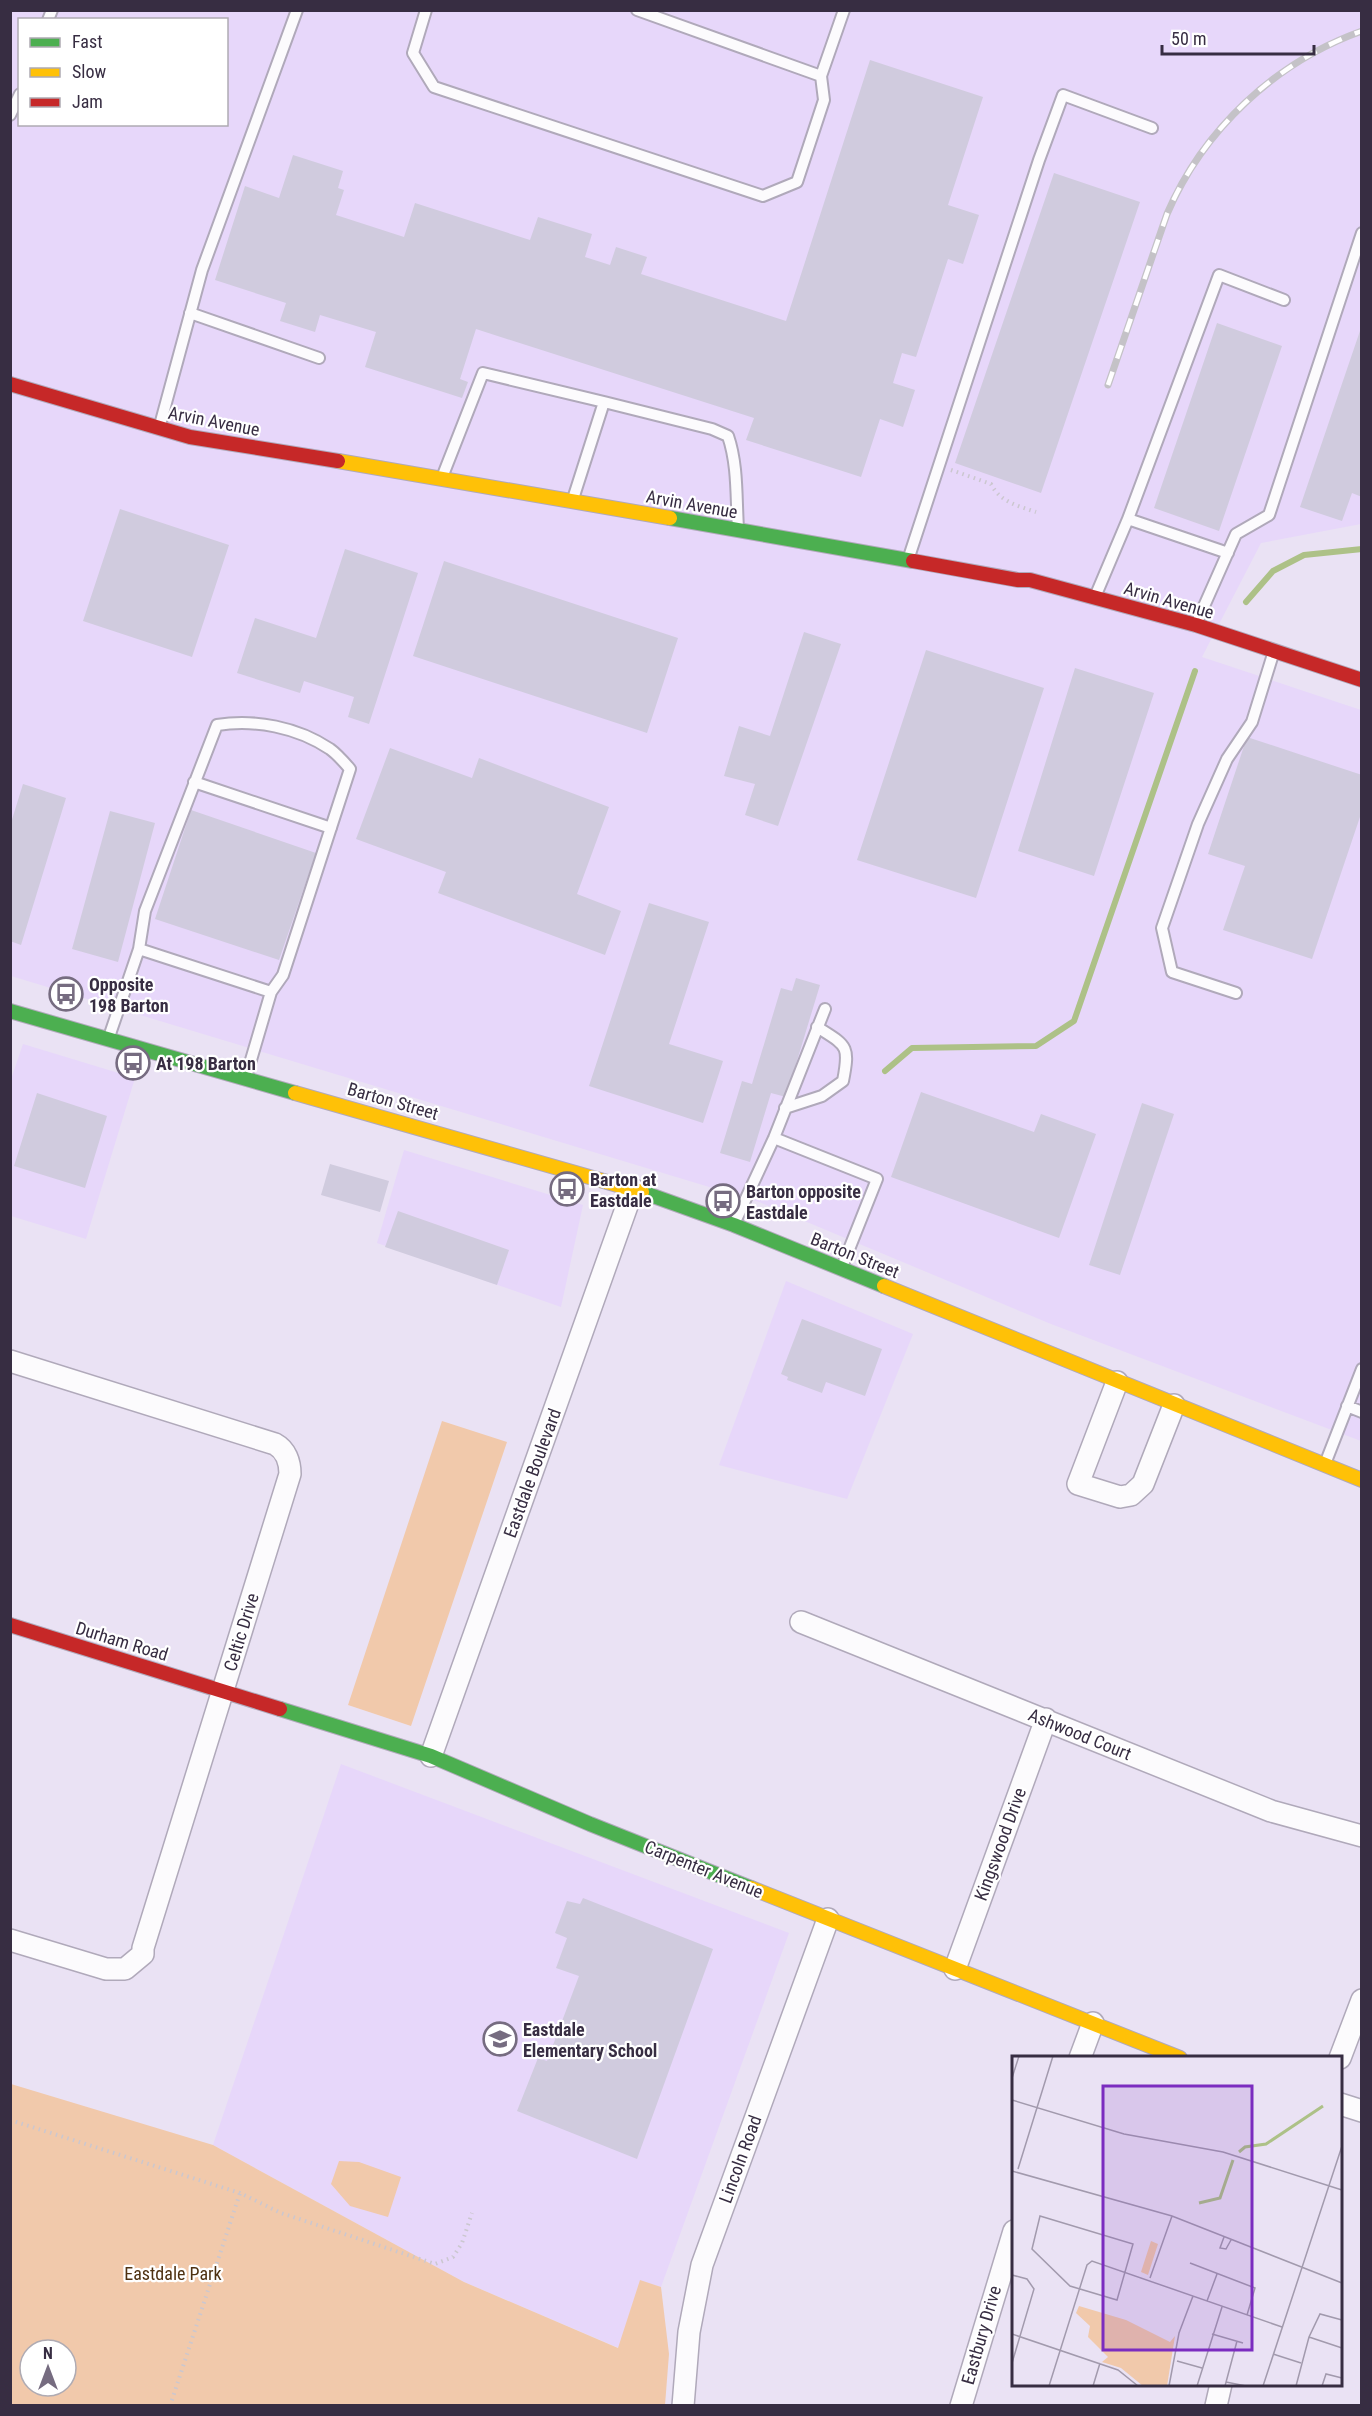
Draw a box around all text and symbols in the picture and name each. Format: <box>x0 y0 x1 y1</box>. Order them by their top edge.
legend <box>18 18 228 126</box>
scale bar <box>1162 18 1314 56</box>
text: 50 m <box>1171 28 1206 49</box>
text: Fast <box>72 31 103 52</box>
text: Slow <box>72 61 107 82</box>
text: Jam <box>72 91 103 112</box>
street label: Arvin Avenue <box>167 402 261 440</box>
street label: Arvin Avenue <box>645 486 739 522</box>
street label: Arvin Avenue <box>1122 577 1216 623</box>
place label: Opposite 198 Barton <box>89 974 169 1016</box>
bus stop icon: Opposite 198 Barton <box>48 976 84 1012</box>
bus stop icon: At 198 Barton <box>115 1045 151 1081</box>
place label: At 198 Barton <box>156 1053 256 1074</box>
street label: Barton Street <box>345 1078 441 1124</box>
place label: Barton at Eastdale <box>590 1169 657 1211</box>
bus stop icon: Barton at Eastdale <box>549 1171 585 1207</box>
place label: Barton opposite Eastdale <box>746 1181 861 1223</box>
bus stop icon: Barton opposite Eastdale <box>705 1183 741 1219</box>
street label: Barton Street <box>808 1228 902 1282</box>
street label: Eastdale Boulevard <box>499 1406 565 1540</box>
street label: Celtic Drive <box>219 1590 263 1674</box>
street label: Durham Road <box>73 1617 171 1665</box>
street label: Ashwood Court <box>1025 1704 1135 1764</box>
street label: Kingswood Drive <box>970 1785 1030 1903</box>
street label: Carpenter Avenue <box>642 1836 766 1902</box>
place label: Eastdale Elementary School <box>523 2019 657 2061</box>
school or university icon: Eastdale Elementary School <box>482 2021 518 2057</box>
inset map <box>1012 2056 1342 2386</box>
street label: Lincoln Road <box>714 2112 766 2206</box>
park label: Eastdale Park <box>124 2263 222 2284</box>
street label: Eastbury Drive <box>957 2283 1005 2387</box>
north arrow <box>18 2338 78 2398</box>
text: N <box>43 2344 53 2363</box>

